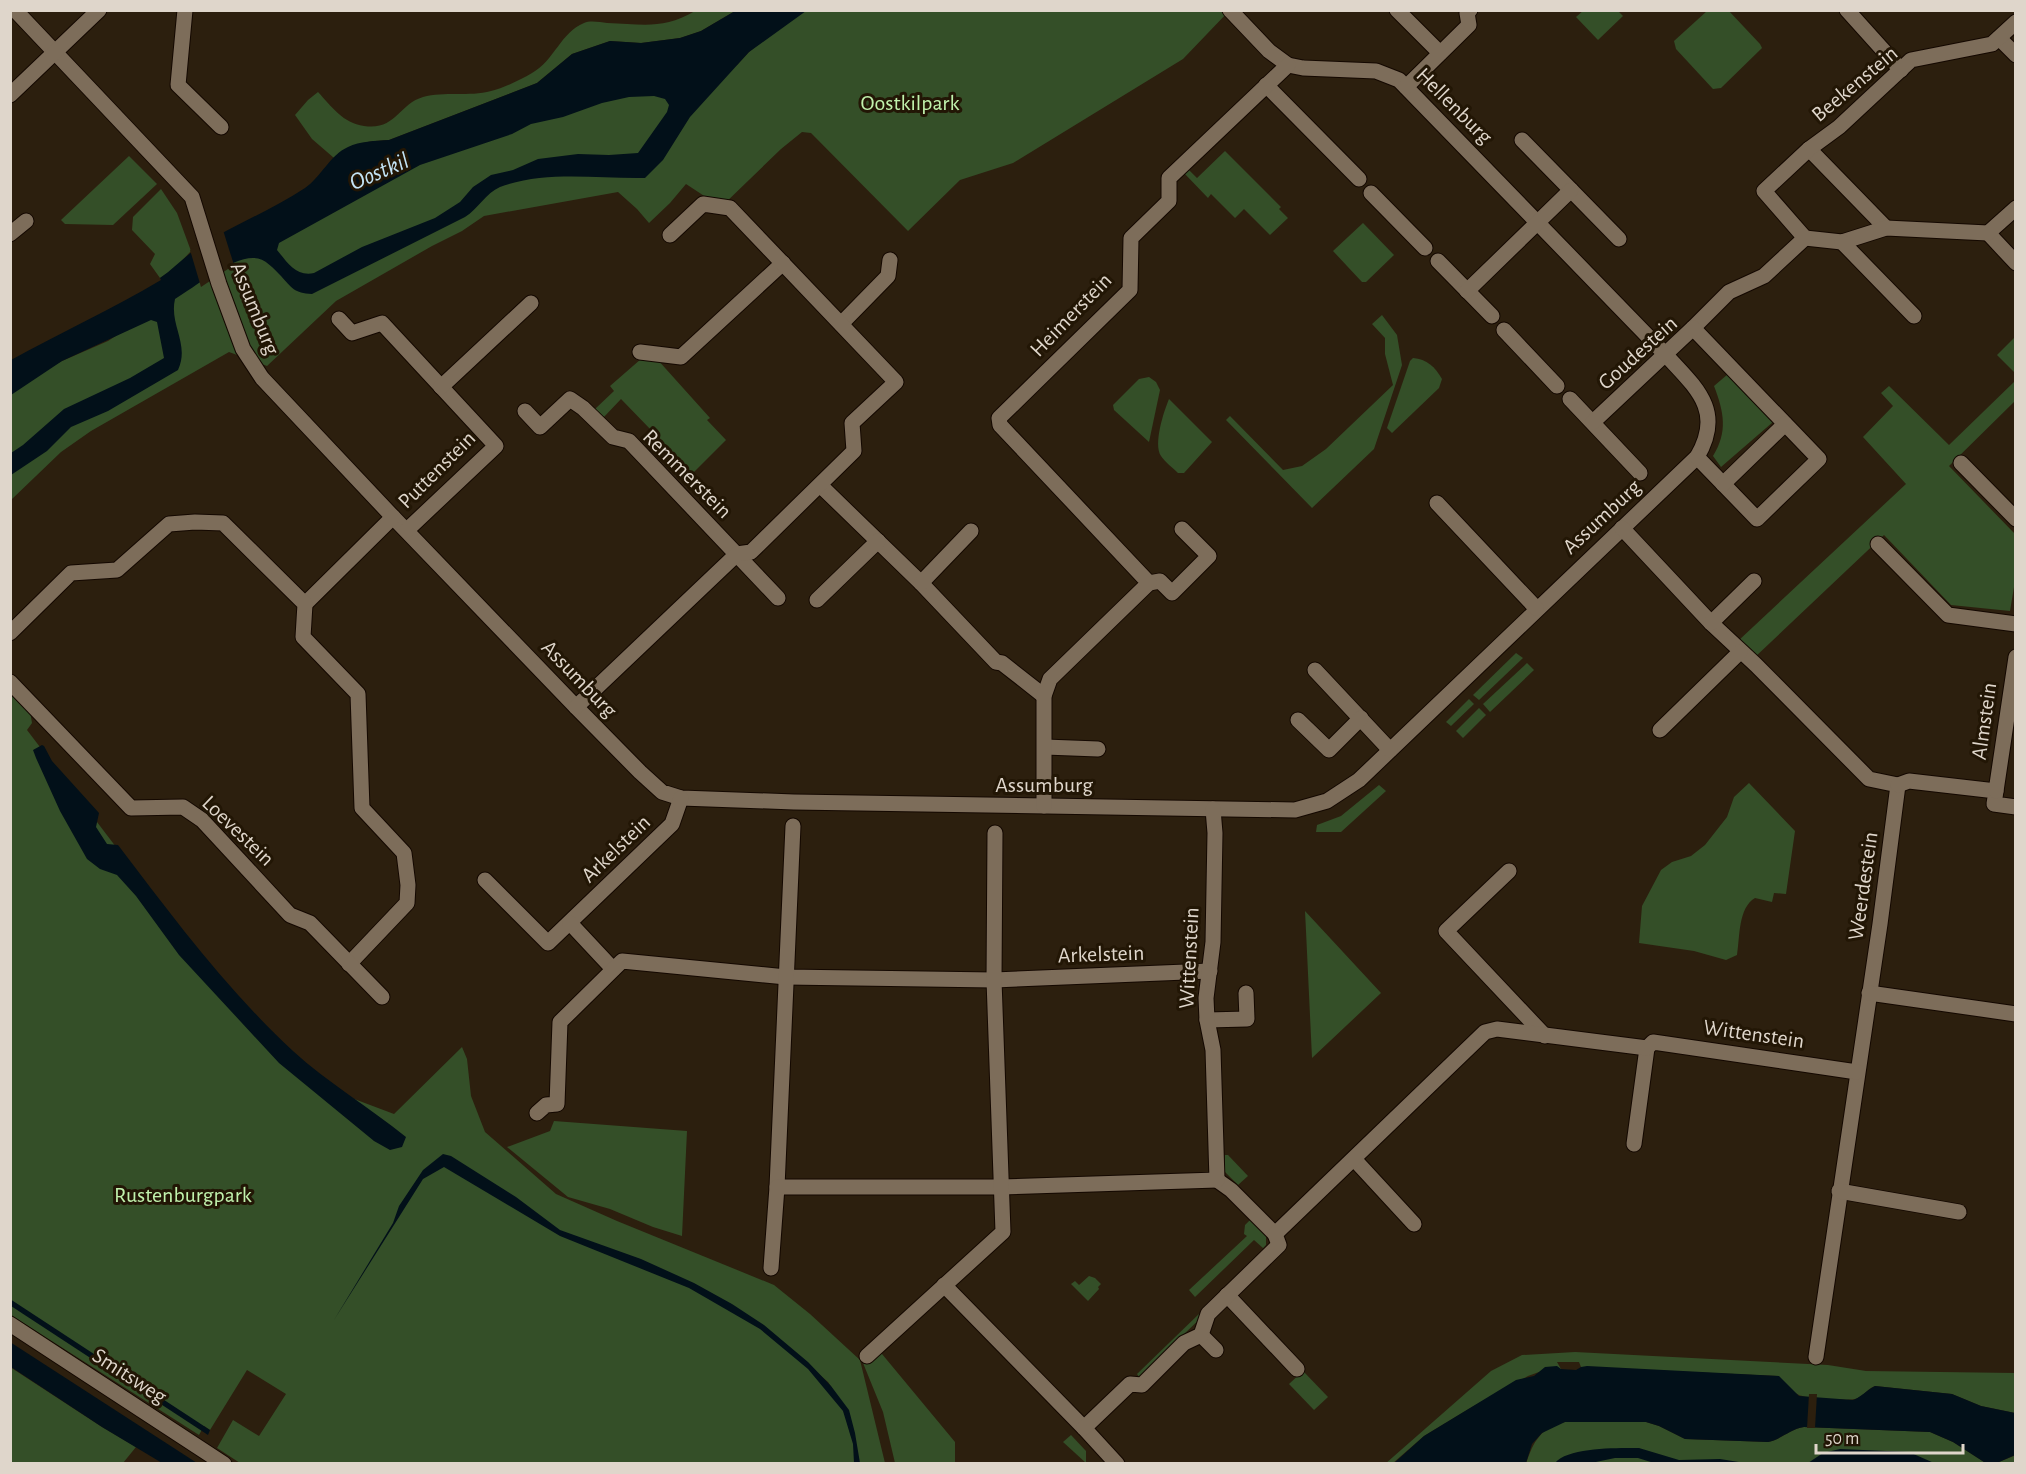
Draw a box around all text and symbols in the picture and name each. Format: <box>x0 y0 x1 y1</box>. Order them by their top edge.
street label: Beekenstein <box>1807 42 1902 126</box>
street label: Hellenburg <box>1412 64 1497 148</box>
park label: Oostkilpark <box>860 92 960 114</box>
water label: Oostkil <box>346 149 413 195</box>
street label: Assumburg <box>227 259 284 358</box>
street label: Heimerstein <box>1026 269 1116 361</box>
street label: Goudestein <box>1594 312 1681 394</box>
street label: Remmerstein <box>639 425 736 522</box>
street label: Puttenstein <box>394 427 480 513</box>
street label: Assumburg <box>1558 475 1645 558</box>
street label: Assumburg <box>537 636 621 722</box>
street label: Almstein <box>1968 681 2000 761</box>
street label: Assumburg <box>995 774 1093 796</box>
street label: Loevestein <box>198 791 279 870</box>
street label: Arkelstein <box>577 811 654 887</box>
street label: Weerdestein <box>1844 831 1881 942</box>
street label: Wittenstein <box>1175 907 1203 1009</box>
street label: Arkelstein <box>1057 941 1145 967</box>
street label: Wittenstein <box>1702 1016 1806 1052</box>
park label: Rustenburgpark <box>114 1184 252 1206</box>
street label: Smitsweg <box>88 1344 171 1408</box>
scale bar <box>1816 1417 1963 1455</box>
text: 50 m <box>1825 1430 1859 1448</box>

